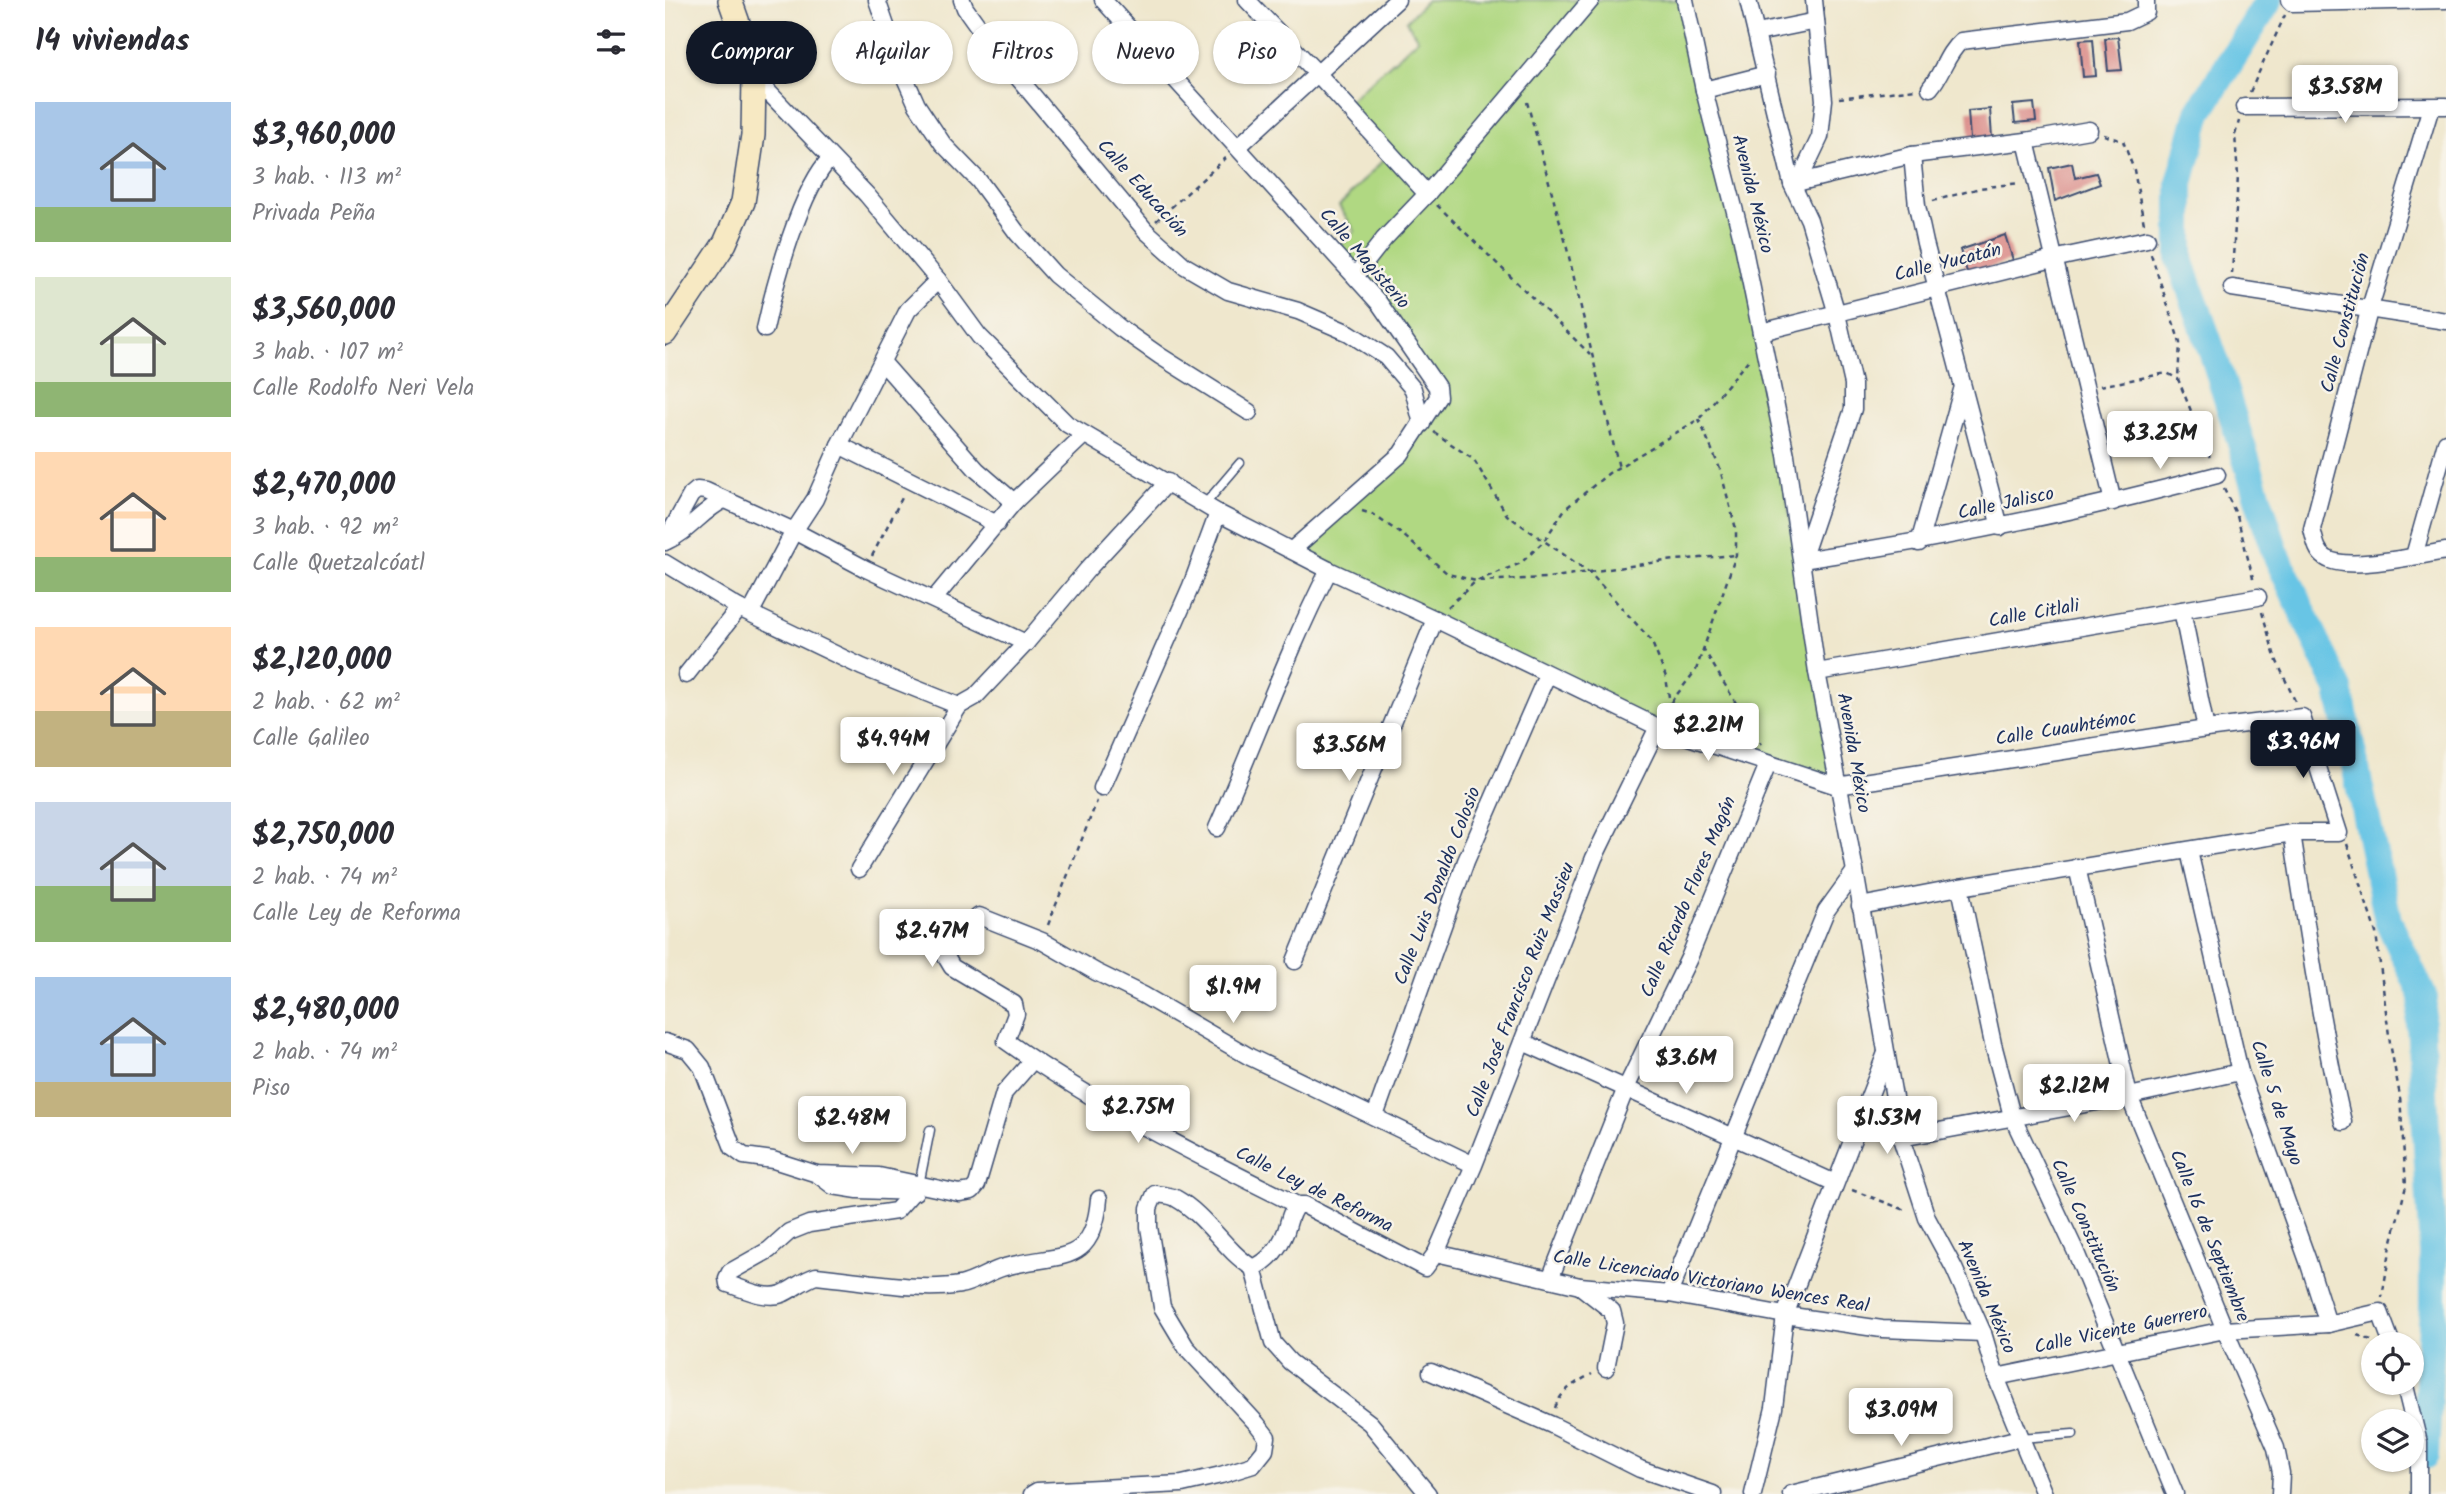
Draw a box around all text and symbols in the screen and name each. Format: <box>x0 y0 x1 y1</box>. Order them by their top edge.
text: 14 viviendas <box>35 18 190 66</box>
chip: Comprar <box>686 21 817 84</box>
chip: Alquilar <box>831 21 953 84</box>
chip: Filtros <box>967 21 1078 84</box>
chip: Nuevo <box>1092 21 1199 84</box>
chip: Piso <box>1213 21 1301 84</box>
icon: filters <box>592 23 630 61</box>
pin: $3.58M <box>2288 66 2402 125</box>
text: $3.58M <box>2308 70 2382 106</box>
text: $3,960,000 <box>252 112 395 160</box>
icon: home <box>91 130 175 214</box>
street label: Avenida México <box>1723 131 1781 257</box>
street label: Calle Educación <box>1089 133 1195 245</box>
text: 3 hab. · 113 m² <box>252 160 401 196</box>
text: Privada Peña <box>252 196 375 232</box>
street label: Calle Magisterio <box>1311 201 1417 317</box>
street label: Calle Yucatán <box>1891 235 2005 291</box>
street label: Calle Constitución <box>2313 250 2379 396</box>
text: $3,560,000 <box>252 287 395 335</box>
icon: home <box>91 305 175 389</box>
text: 3 hab. · 107 m² <box>252 335 403 371</box>
text: Calle Rodolfo Neri Vela <box>252 371 474 407</box>
pin: $3.25M <box>2103 412 2217 471</box>
text: $3.25M <box>2123 416 2197 452</box>
text: $2,470,000 <box>252 462 395 510</box>
street label: Calle Jalisco <box>1955 479 2057 529</box>
icon: home <box>91 480 175 564</box>
text: 3 hab. · 92 m² <box>252 510 398 546</box>
text: Calle Quetzalcóatl <box>252 546 425 582</box>
street label: Calle Citlali <box>1986 591 2083 637</box>
text: $2,120,000 <box>252 637 391 685</box>
icon: home <box>91 655 175 739</box>
text: 2 hab. · 62 m² <box>252 685 400 721</box>
street label: Avenida México <box>1828 690 1878 816</box>
street label: Calle Cuauhtémoc <box>1993 703 2139 755</box>
pin: $2.21M <box>1651 704 1765 763</box>
text: $2.21M <box>1673 708 1743 744</box>
pin: $4.94M <box>836 718 950 777</box>
pin: $3.96M <box>2246 720 2360 780</box>
text: Calle Galileo <box>252 721 370 757</box>
text: $4.94M <box>856 722 930 758</box>
pin: $3.56M <box>1292 724 1406 783</box>
text: $3.96M <box>2266 725 2340 761</box>
text: $3.56M <box>1312 728 1386 764</box>
street label: Calle Luis Donaldo Colosio <box>1386 782 1490 990</box>
street label: Calle Ricardo Flores Magón <box>1633 792 1745 1002</box>
text: $2,750,000 <box>252 812 394 860</box>
icon: home <box>91 830 175 914</box>
street label: Calle José Francisco Ruiz Massieu <box>1458 858 1584 1122</box>
text: 2 hab. · 74 m² <box>252 860 397 896</box>
text: Calle Ley de Reforma <box>252 896 461 932</box>
pin: $2.47M <box>875 909 989 969</box>
text: $2.47M <box>895 914 969 950</box>
pin: $1.9M <box>1184 965 1282 1025</box>
text: $1.9M <box>1205 970 1261 1006</box>
text: $2,480,000 <box>252 987 399 1035</box>
icon: home <box>91 1005 175 1089</box>
text: 2 hab. · 74 m² <box>252 1035 397 1071</box>
pin: $3.6M <box>1637 1036 1735 1096</box>
street label: Calle 5 de Mayo <box>2242 1036 2310 1170</box>
text: $3.6M <box>1655 1041 1717 1077</box>
pin: $2.12M <box>2017 1064 2131 1124</box>
text: $2.12M <box>2039 1069 2109 1105</box>
text: Piso <box>252 1071 290 1107</box>
pin: $2.75M <box>1081 1086 1195 1145</box>
text: $2.75M <box>1102 1090 1174 1126</box>
pin: $2.48M <box>795 1096 909 1156</box>
pin: $1.53M <box>1830 1096 1944 1156</box>
text: $2.48M <box>814 1101 890 1137</box>
text: $1.53M <box>1853 1101 1921 1137</box>
street label: Calle Ley de Reforma <box>1230 1139 1398 1241</box>
street label: Calle 16 de Septiembre <box>2161 1145 2257 1327</box>
street label: Calle Constitución <box>2042 1154 2128 1298</box>
street label: Avenida México <box>1948 1235 2024 1359</box>
street label: Calle Licenciado Victoriano Wences Real <box>1551 1242 1872 1322</box>
street label: Calle Vicente Guerrero <box>2032 1297 2210 1363</box>
map controls <box>2361 1332 2424 1472</box>
button: locate <box>2361 1332 2424 1395</box>
pin: $3.09M <box>1844 1388 1958 1448</box>
text: $3.09M <box>1865 1393 1937 1429</box>
button: layers <box>2361 1409 2424 1472</box>

